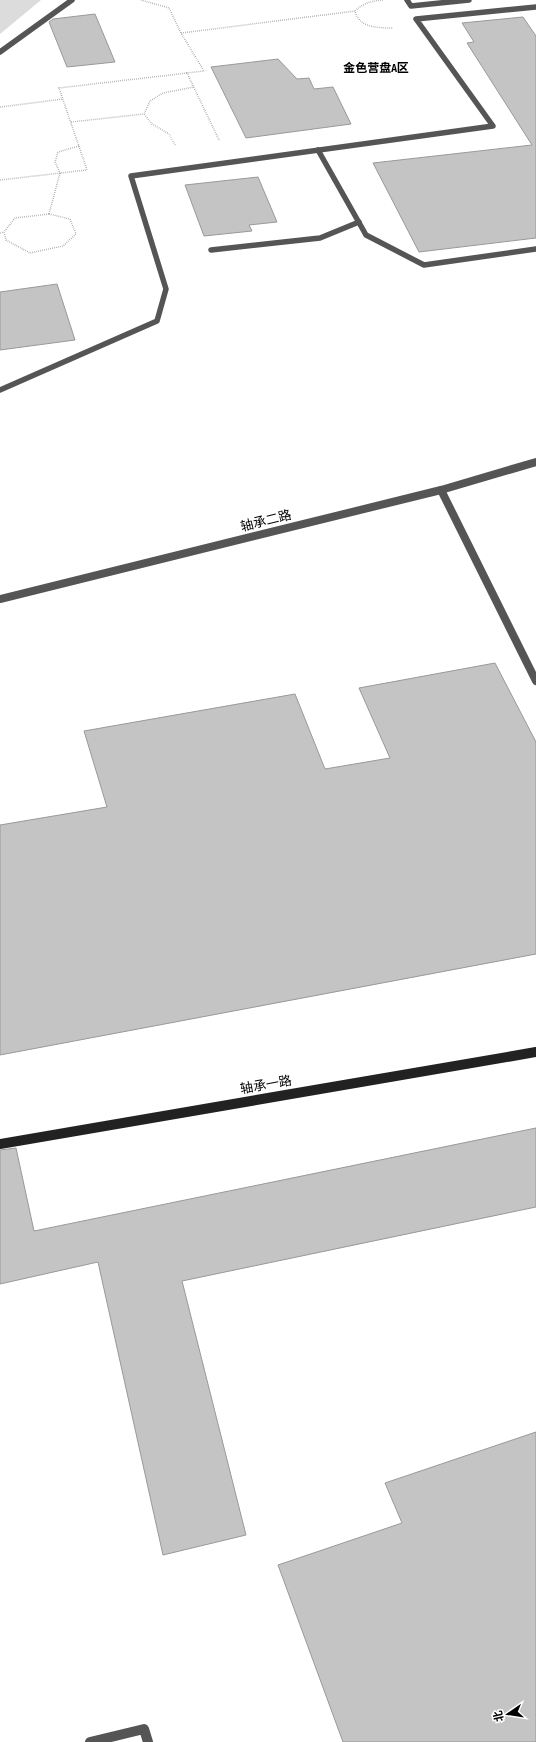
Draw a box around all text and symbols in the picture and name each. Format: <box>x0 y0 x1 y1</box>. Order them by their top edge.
district label: 金色营盘A区 <box>343 61 409 76</box>
street label: 轴承二路 <box>239 507 293 535</box>
street label: 轴承一路 <box>239 1073 293 1097</box>
north arrow <box>488 1694 528 1734</box>
text: 北 <box>491 1709 506 1723</box>

